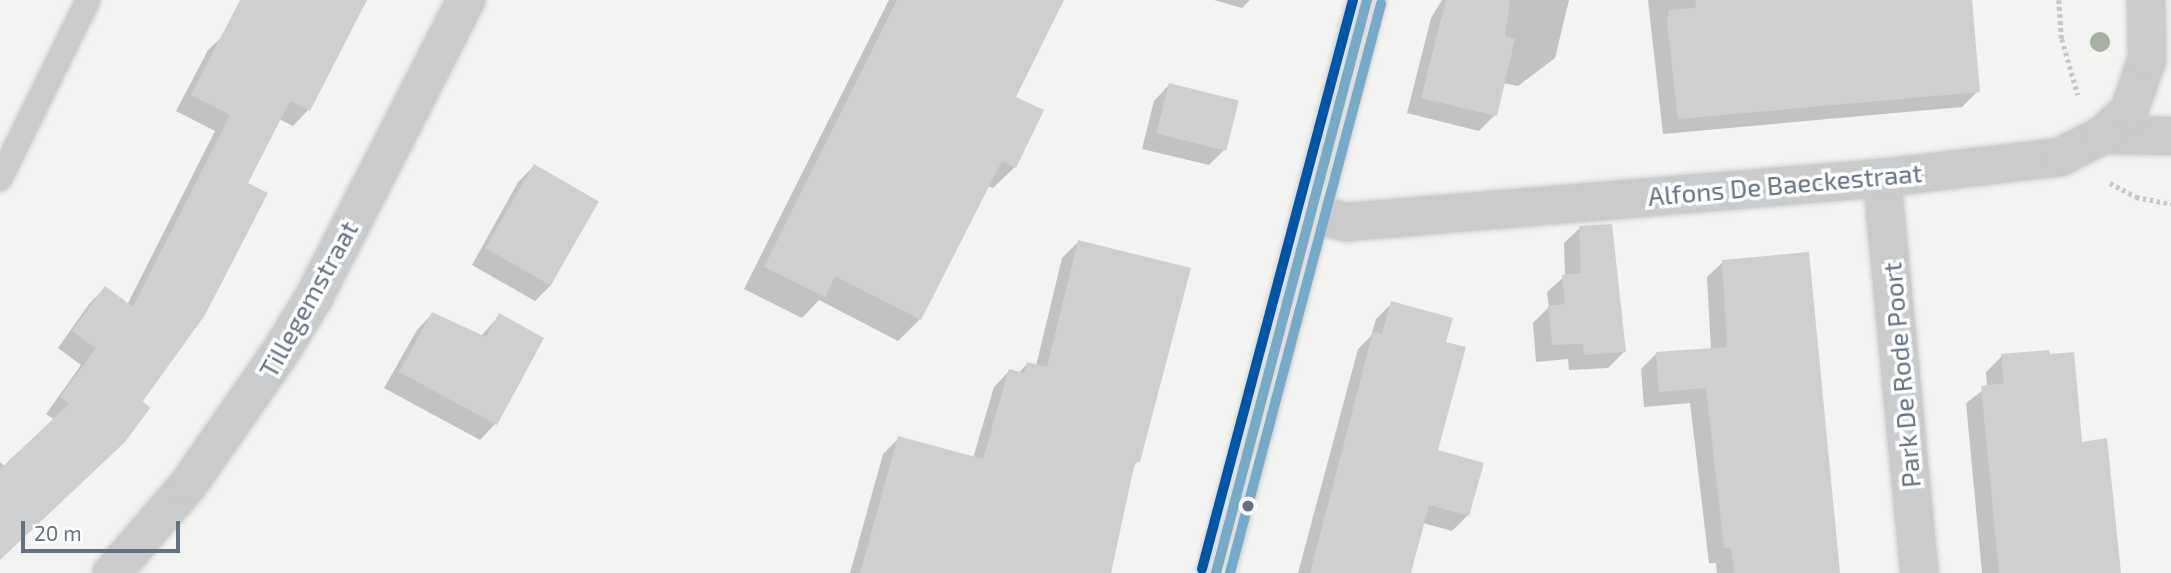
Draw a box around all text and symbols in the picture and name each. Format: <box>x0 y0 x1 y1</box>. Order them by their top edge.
street label: Alfons De Baeckestraat <box>1647 156 1923 212</box>
street label: Tillegemstraat <box>252 215 364 383</box>
street label: Park De Rode Poort <box>1876 261 1926 489</box>
unlabelled marker <box>1241 499 1255 513</box>
scale bar <box>24 506 184 550</box>
text: 20 m <box>34 520 82 545</box>

